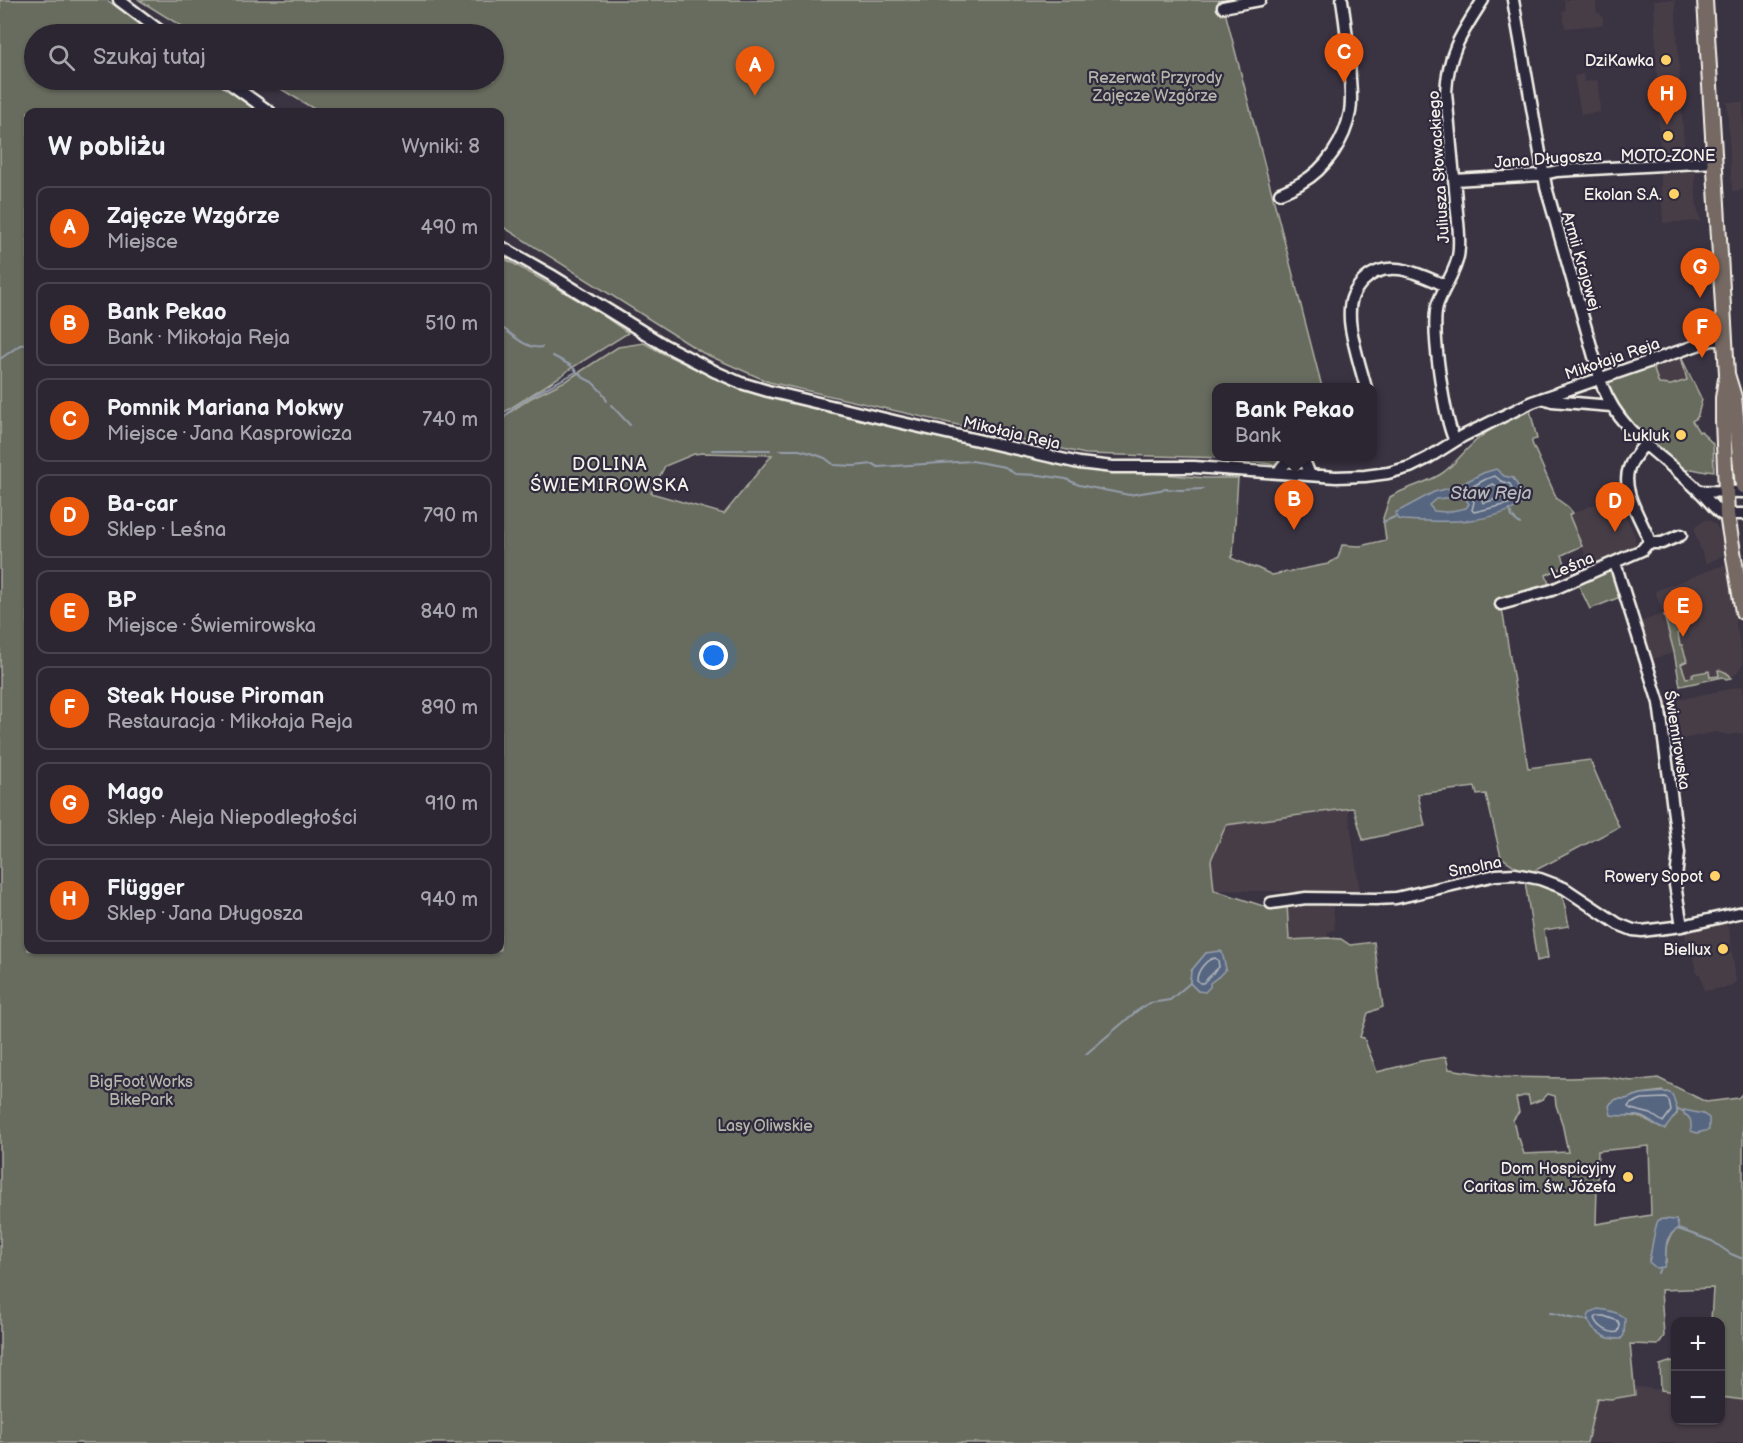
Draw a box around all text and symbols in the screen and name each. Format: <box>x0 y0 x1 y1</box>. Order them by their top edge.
search box <box>24 24 504 90</box>
pin: C <box>1324 34 1364 83</box>
icon: search <box>45 41 78 74</box>
text: Szukaj tutaj <box>93 44 206 71</box>
pin: A <box>736 46 774 96</box>
place label: DziKawka <box>1585 52 1654 71</box>
marker: DziKawka <box>1659 53 1673 67</box>
park label: Rezerwat Przyrody Zajęcze Wzgórze <box>1088 69 1223 106</box>
pin: H <box>1648 76 1686 125</box>
street label: Juliusza Słowackiego <box>1425 90 1454 244</box>
marker: MOTO-ZONE <box>1661 129 1675 143</box>
text: W pobliżu <box>48 132 166 163</box>
text: Wyniki: 8 <box>401 135 480 159</box>
street label: Jana Długosza <box>1494 146 1603 173</box>
place label: MOTO-ZONE <box>1620 147 1716 166</box>
place label: Ekolan S.A. <box>1584 186 1662 205</box>
marker: Ekolan S.A. <box>1667 187 1681 201</box>
text: Zajęcze Wzgórze <box>107 203 280 230</box>
street label: Armii Krajowej <box>1557 210 1604 313</box>
text: A <box>63 216 76 240</box>
text: 490 m <box>421 216 478 240</box>
text: Miejsce <box>107 230 178 254</box>
pin: G <box>1680 248 1720 298</box>
text: Bank Pekao <box>107 299 227 326</box>
pin: F <box>1682 308 1722 358</box>
text: B <box>62 312 77 336</box>
text: 510 m <box>425 312 478 336</box>
text: Bank · Mikołaja Reja <box>107 326 290 350</box>
street label: Mikołaja Reja <box>1563 334 1662 385</box>
popup <box>1212 383 1377 461</box>
text: Pomnik Mariana Mokwy <box>107 395 344 422</box>
text: Bank Pekao <box>1235 397 1354 424</box>
text: C <box>62 408 77 432</box>
text: 740 m <box>422 408 478 432</box>
street label: Mikołaja Reja <box>961 413 1062 454</box>
text: Miejsce · Jana Kasprowicza <box>107 422 352 446</box>
text: Bank <box>1235 424 1281 448</box>
place label: Lukluk <box>1623 427 1669 446</box>
marker: Lukluk <box>1674 428 1688 442</box>
district label: DOLINA ŚWIEMIROWSKA <box>530 454 690 496</box>
pin: B <box>1274 480 1314 530</box>
pin: D <box>1596 482 1634 532</box>
water label: Staw Reja <box>1450 483 1532 504</box>
text: Ba-car <box>107 491 178 518</box>
text: D <box>63 504 76 528</box>
text: 790 m <box>423 504 478 528</box>
text: Sklep · Leśna <box>107 518 226 542</box>
street label: Leśna <box>1548 549 1597 584</box>
text: BP <box>107 587 136 614</box>
pin: E <box>1664 588 1702 637</box>
text: E <box>63 600 76 624</box>
text: 840 m <box>420 600 478 624</box>
text: Miejsce · Świemirowska <box>107 614 316 638</box>
your location <box>699 641 728 670</box>
text: Steak House Piroman <box>107 683 324 710</box>
street label: Świemirowska <box>1659 689 1696 791</box>
text: F <box>63 696 76 720</box>
text: 890 m <box>421 696 478 720</box>
text: Restauracja · Mikołaja Reja <box>107 710 353 734</box>
text: Mago <box>107 779 164 806</box>
text: G <box>62 792 77 816</box>
text: 910 m <box>425 792 478 816</box>
text: Sklep · Aleja Niepodległości <box>107 806 357 830</box>
street label: Smolna <box>1447 853 1503 882</box>
place label: Rowery Sopot <box>1604 868 1703 887</box>
marker: Rowery Sopot <box>1708 869 1722 883</box>
text: Flügger <box>107 875 185 902</box>
text: H <box>62 888 77 912</box>
text: 940 m <box>421 888 478 912</box>
text: Sklep · Jana Długosza <box>107 902 303 926</box>
place label: Biellux <box>1663 941 1712 960</box>
marker: Biellux <box>1716 942 1730 956</box>
park label: BigFoot Works BikePark <box>89 1073 193 1110</box>
park label: Lasy Oliwskie <box>717 1117 813 1136</box>
place label: Dom Hospicyjny Caritas im. św. Józefa <box>1463 1160 1617 1197</box>
marker: Dom Hospicyjny Caritas im. św. Józefa <box>1621 1170 1635 1184</box>
map controls <box>1671 1317 1725 1425</box>
button: + <box>1671 1317 1725 1371</box>
button: − <box>1671 1371 1725 1425</box>

